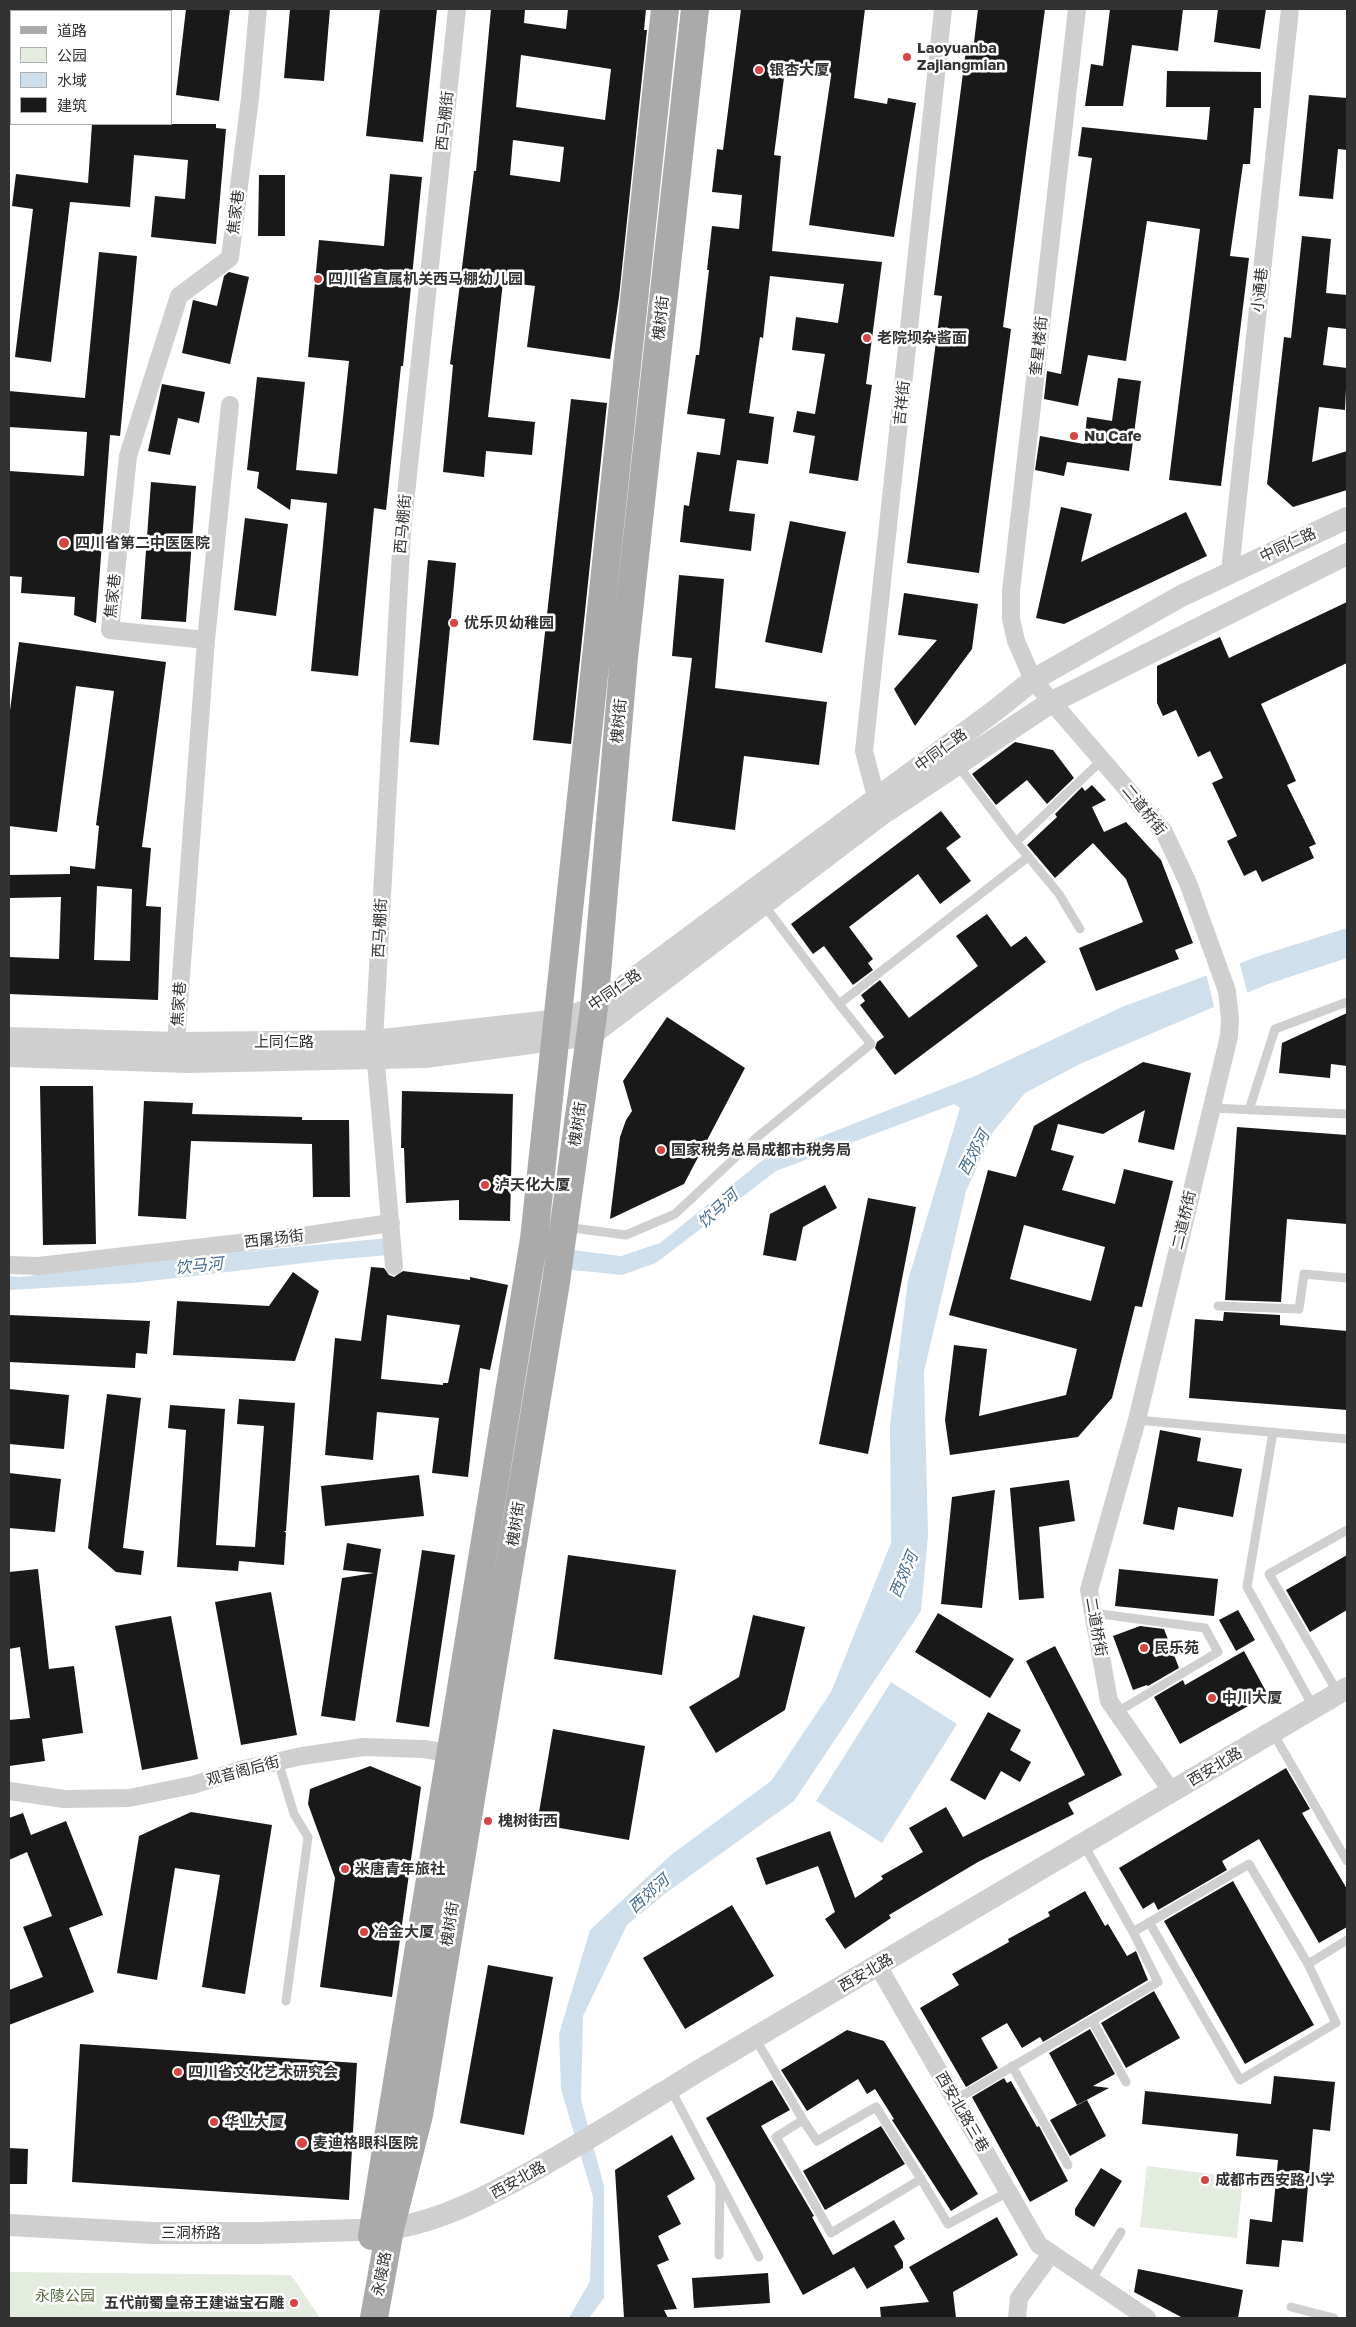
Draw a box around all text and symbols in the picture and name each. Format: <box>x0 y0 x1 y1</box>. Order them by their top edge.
legend <box>10 10 172 125</box>
text: 道路 <box>57 21 87 39</box>
place label: Laoyuanba Zajiangmian <box>917 39 1005 74</box>
text: 公园 <box>57 46 87 64</box>
marker: Laoyuanba Zajiangmian <box>901 51 913 63</box>
place label: 银杏大厦 <box>769 61 829 79</box>
marker: 银杏大厦 <box>753 64 765 76</box>
text: 水域 <box>57 71 87 89</box>
street label: 西马棚街 <box>433 90 457 152</box>
text: 建筑 <box>57 96 87 114</box>
street label: 焦家巷 <box>224 189 248 235</box>
street label: 小通巷 <box>1249 267 1271 313</box>
place label: 四川省直属机关西马棚幼儿园 <box>328 270 523 288</box>
marker: 四川省直属机关西马棚幼儿园 <box>312 273 324 285</box>
street label: 槐树街 <box>650 295 672 341</box>
street label: 奎星楼街 <box>1027 315 1051 377</box>
place label: 老院坝杂酱面 <box>877 329 967 347</box>
marker: 老院坝杂酱面 <box>861 332 873 344</box>
street label: 吉祥街 <box>891 380 913 426</box>
place label: Nu Cafe <box>1084 427 1142 445</box>
marker: Nu Cafe <box>1068 430 1080 442</box>
street label: 西马棚街 <box>391 493 415 555</box>
street label: 中同仁路 <box>1257 524 1319 566</box>
place label: 四川省第二中医医院 <box>75 534 210 552</box>
marker: 四川省第二中医医院 <box>57 536 71 550</box>
street label: 焦家巷 <box>102 573 124 619</box>
place label: 优乐贝幼稚园 <box>464 614 554 632</box>
marker: 优乐贝幼稚园 <box>448 617 460 629</box>
street label: 槐树街 <box>608 698 630 744</box>
street label: 中同仁路 <box>911 725 971 775</box>
street label: 二道桥街 <box>1118 781 1170 839</box>
street label: 西马棚街 <box>369 898 391 958</box>
street label: 中同仁路 <box>585 966 645 1014</box>
street label: 焦家巷 <box>168 981 190 1027</box>
street label: 上同仁路 <box>254 1033 314 1051</box>
street label: 槐树街 <box>566 1100 590 1148</box>
water label: 西郊河 <box>954 1127 994 1179</box>
place label: 国家税务总局成都市税务局 <box>671 1141 851 1159</box>
marker: 国家税务总局成都市税务局 <box>655 1144 667 1156</box>
place label: 泸天化大厦 <box>495 1176 570 1194</box>
marker: 泸天化大厦 <box>479 1179 491 1191</box>
water label: 饮马河 <box>694 1186 742 1232</box>
street label: 二道桥街 <box>1168 1189 1200 1251</box>
street label: 西屠场街 <box>243 1226 305 1252</box>
water label: 饮马河 <box>174 1254 224 1278</box>
street label: 槐树街 <box>504 1500 528 1548</box>
water label: 西郊河 <box>886 1549 922 1601</box>
street label: 二道桥街 <box>1082 1596 1110 1658</box>
place label: 民乐苑 <box>1154 1639 1199 1657</box>
marker: 民乐苑 <box>1138 1642 1150 1654</box>
place label: 中川大厦 <box>1222 1689 1282 1707</box>
marker: 中川大厦 <box>1206 1692 1218 1704</box>
street label: 西安北路 <box>1185 1744 1245 1790</box>
street label: 观音阁后街 <box>204 1753 282 1789</box>
place label: 槐树街西 <box>498 1812 558 1830</box>
marker: 槐树街西 <box>482 1815 494 1827</box>
place label: 米唐青年旅社 <box>355 1860 445 1878</box>
marker: 米唐青年旅社 <box>339 1863 351 1875</box>
water label: 西郊河 <box>625 1871 673 1917</box>
street label: 槐树街 <box>438 1900 462 1948</box>
place label: 冶金大厦 <box>374 1923 434 1941</box>
marker: 冶金大厦 <box>358 1926 370 1938</box>
street label: 西安北路 <box>836 1950 896 1996</box>
place label: 四川省文化艺术研究会 <box>188 2063 338 2081</box>
marker: 四川省文化艺术研究会 <box>172 2066 184 2078</box>
street label: 西安北路三巷 <box>932 2069 992 2155</box>
place label: 华业大厦 <box>224 2113 284 2131</box>
marker: 华业大厦 <box>208 2116 220 2128</box>
place label: 麦迪格眼科医院 <box>313 2134 418 2152</box>
marker: 麦迪格眼科医院 <box>295 2136 309 2150</box>
street label: 西安北路 <box>487 2158 549 2202</box>
place label: 成都市西安路小学 <box>1215 2171 1335 2189</box>
marker: 成都市西安路小学 <box>1199 2174 1211 2186</box>
street label: 三洞桥路 <box>161 2224 221 2242</box>
street label: 永陵路 <box>369 2250 395 2298</box>
park label: 永陵公园 <box>35 2287 95 2305</box>
place label: 五代前蜀皇帝王建谥宝石雕 <box>104 2294 284 2312</box>
marker: 五代前蜀皇帝王建谥宝石雕 <box>288 2297 300 2309</box>

